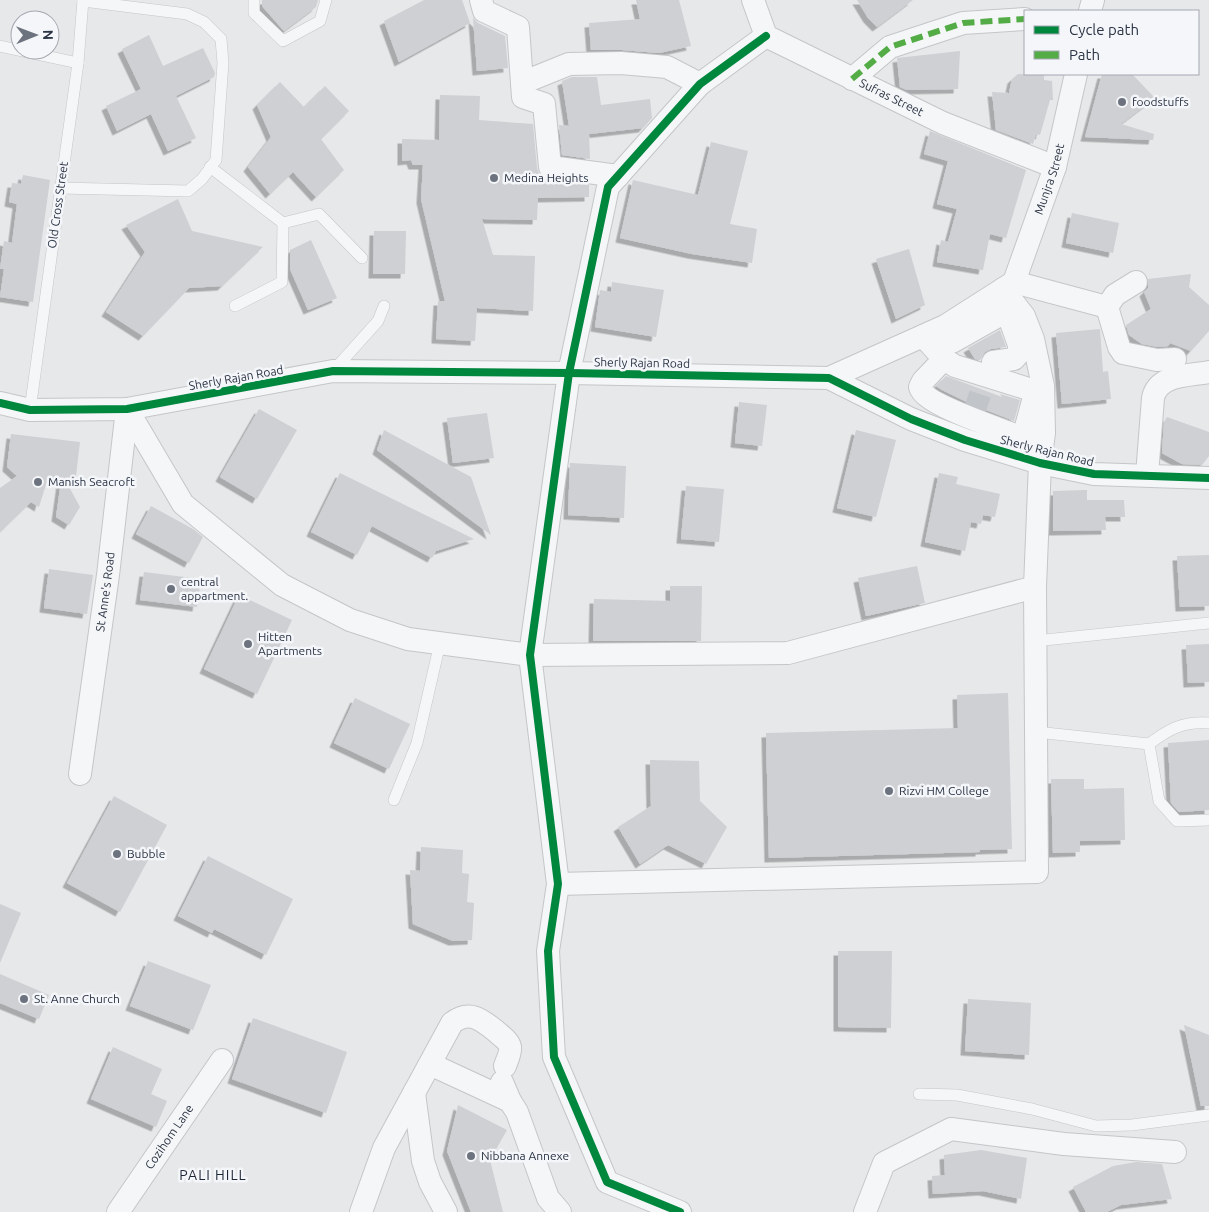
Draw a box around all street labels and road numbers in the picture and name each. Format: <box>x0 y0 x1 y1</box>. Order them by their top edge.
street label: Sufras Street <box>857 76 926 119</box>
street label: Munjra Street <box>1032 142 1066 216</box>
street label: Old Cross Street <box>45 160 70 249</box>
street label: Sherly Rajan Road <box>594 355 690 370</box>
street label: Sherly Rajan Road <box>188 363 284 392</box>
street label: Sherly Rajan Road <box>999 433 1095 468</box>
street label: St Anne's Road <box>93 551 117 632</box>
street label: Cozihom Lane <box>142 1102 196 1171</box>

